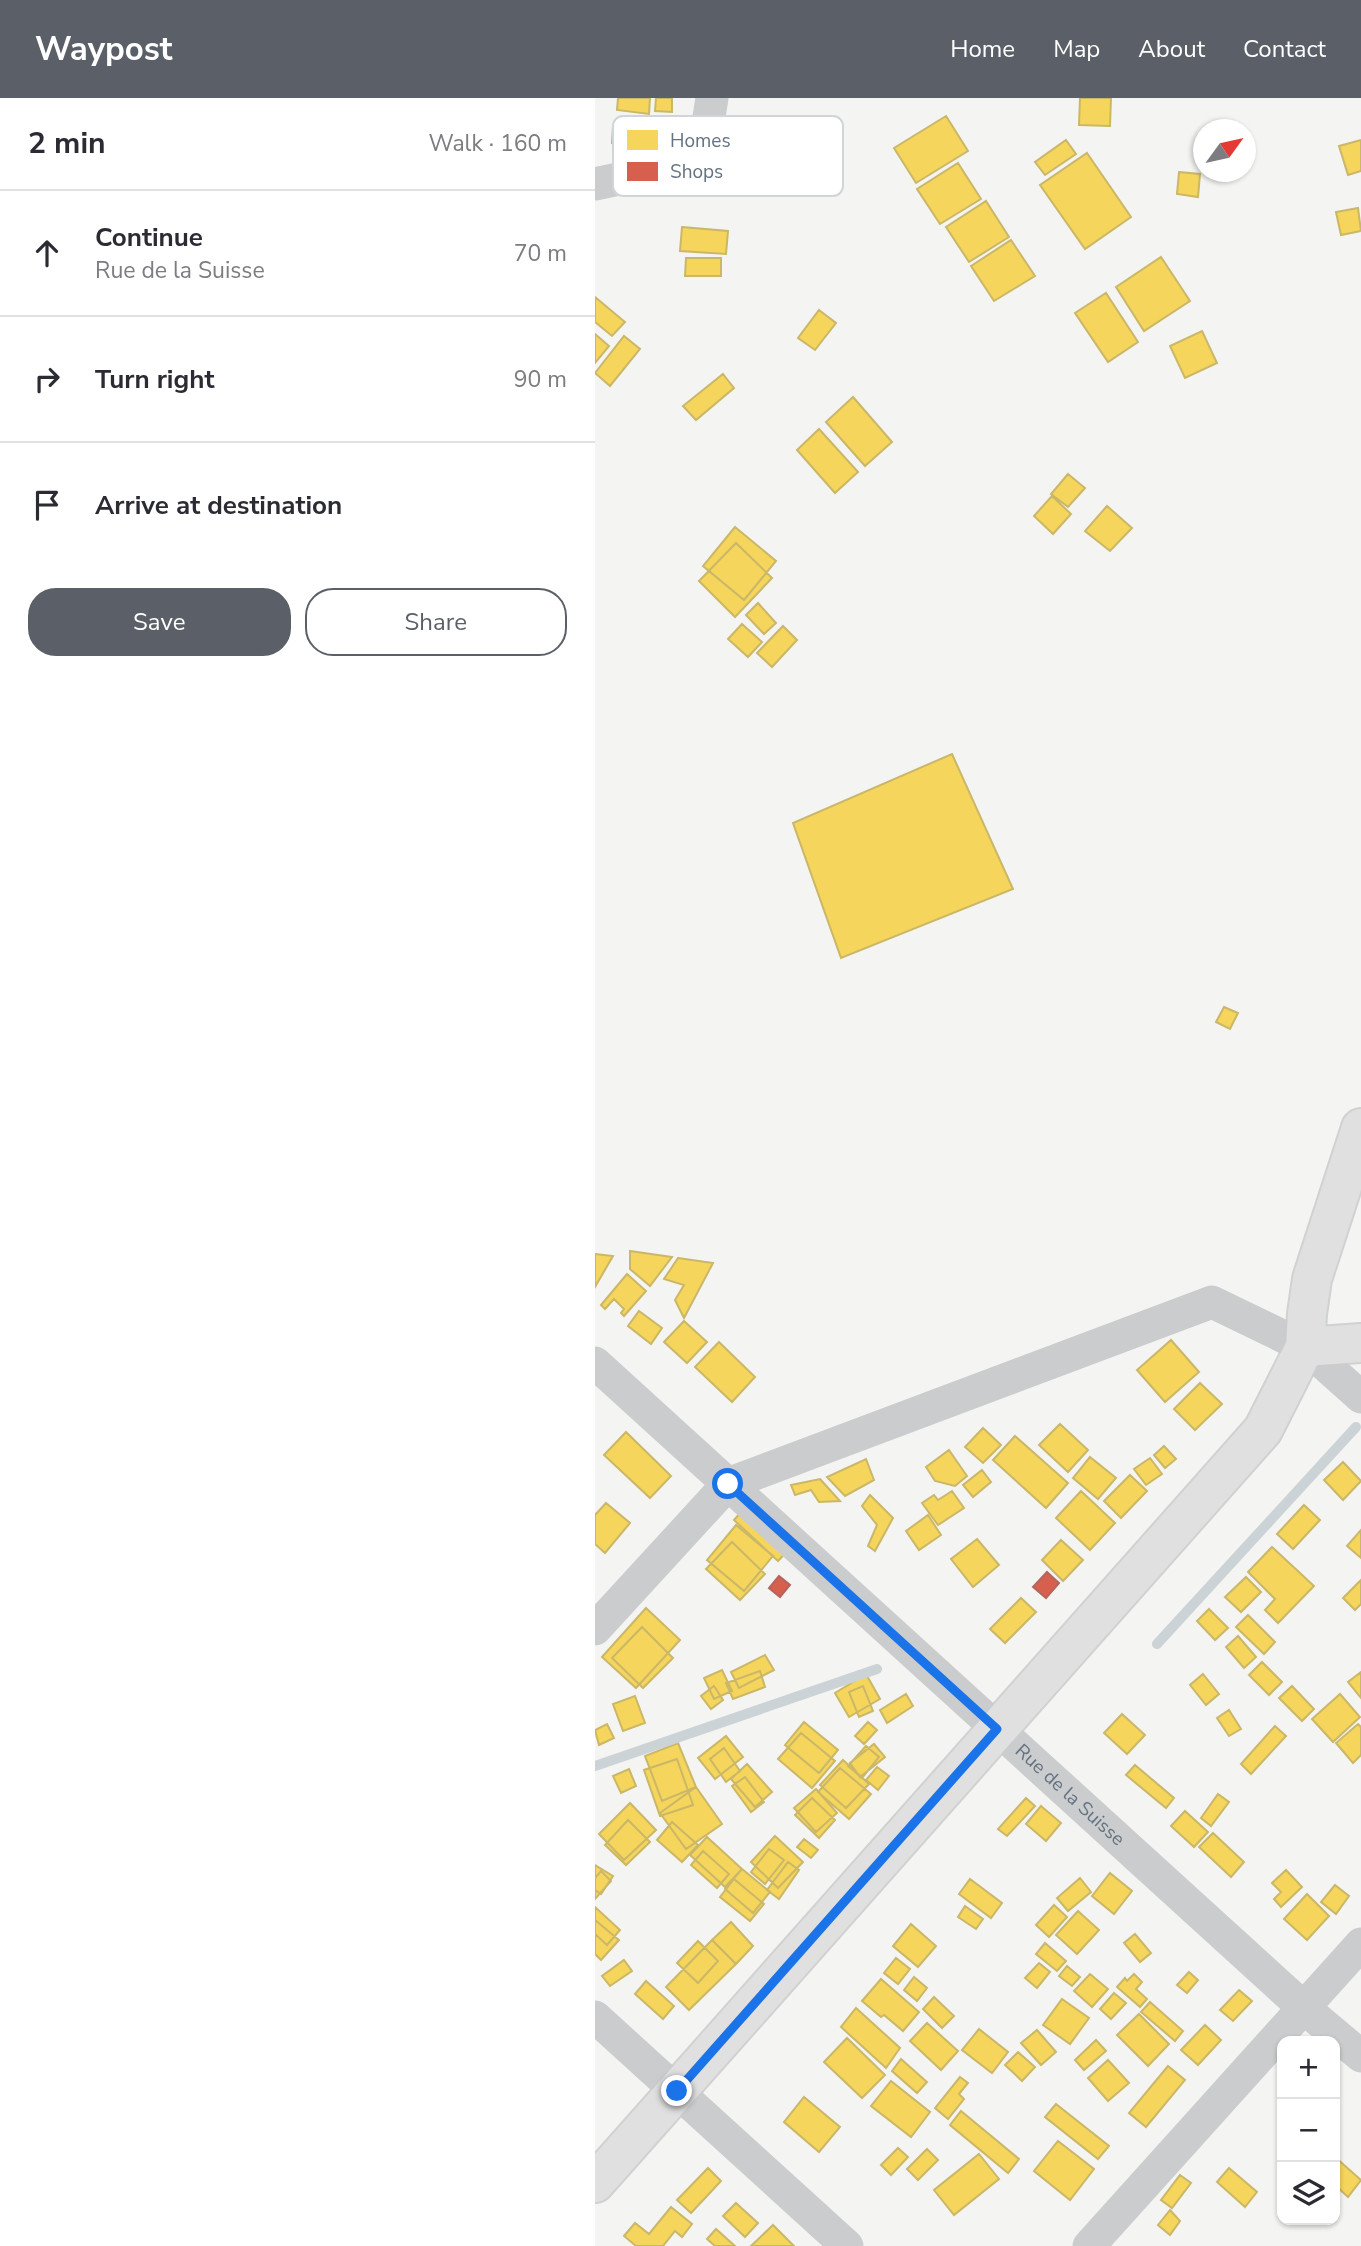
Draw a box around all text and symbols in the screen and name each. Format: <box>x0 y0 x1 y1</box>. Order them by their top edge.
text: Waypost <box>35 27 172 72</box>
text: Home <box>950 33 1015 65</box>
text: Map <box>1053 33 1100 65</box>
text: About <box>1138 33 1205 65</box>
text: Contact <box>1243 33 1326 65</box>
legend <box>613 116 843 196</box>
north arrow <box>1193 119 1256 182</box>
text: 2 min <box>28 123 106 164</box>
text: Walk · 160 m <box>428 128 567 159</box>
text: Homes <box>670 128 731 154</box>
text: Shops <box>670 159 723 185</box>
text: Continue <box>95 220 203 255</box>
icon: ahead <box>28 234 66 272</box>
text: 70 m <box>514 238 567 269</box>
text: Rue de la Suisse <box>95 255 265 286</box>
icon: right <box>28 360 66 398</box>
text: Turn right <box>95 362 214 397</box>
text: 90 m <box>514 364 567 395</box>
icon: arrive <box>28 486 66 524</box>
text: Arrive at destination <box>95 488 342 523</box>
button: Save <box>28 588 291 656</box>
button: Share <box>305 588 567 656</box>
route start <box>712 1468 743 1499</box>
street label: Rue de la Suisse <box>1009 1738 1131 1852</box>
map controls <box>1277 2036 1340 2225</box>
button: + <box>1277 2036 1340 2099</box>
route end <box>661 2075 692 2106</box>
button: − <box>1277 2099 1340 2162</box>
button: layers <box>1277 2162 1340 2225</box>

